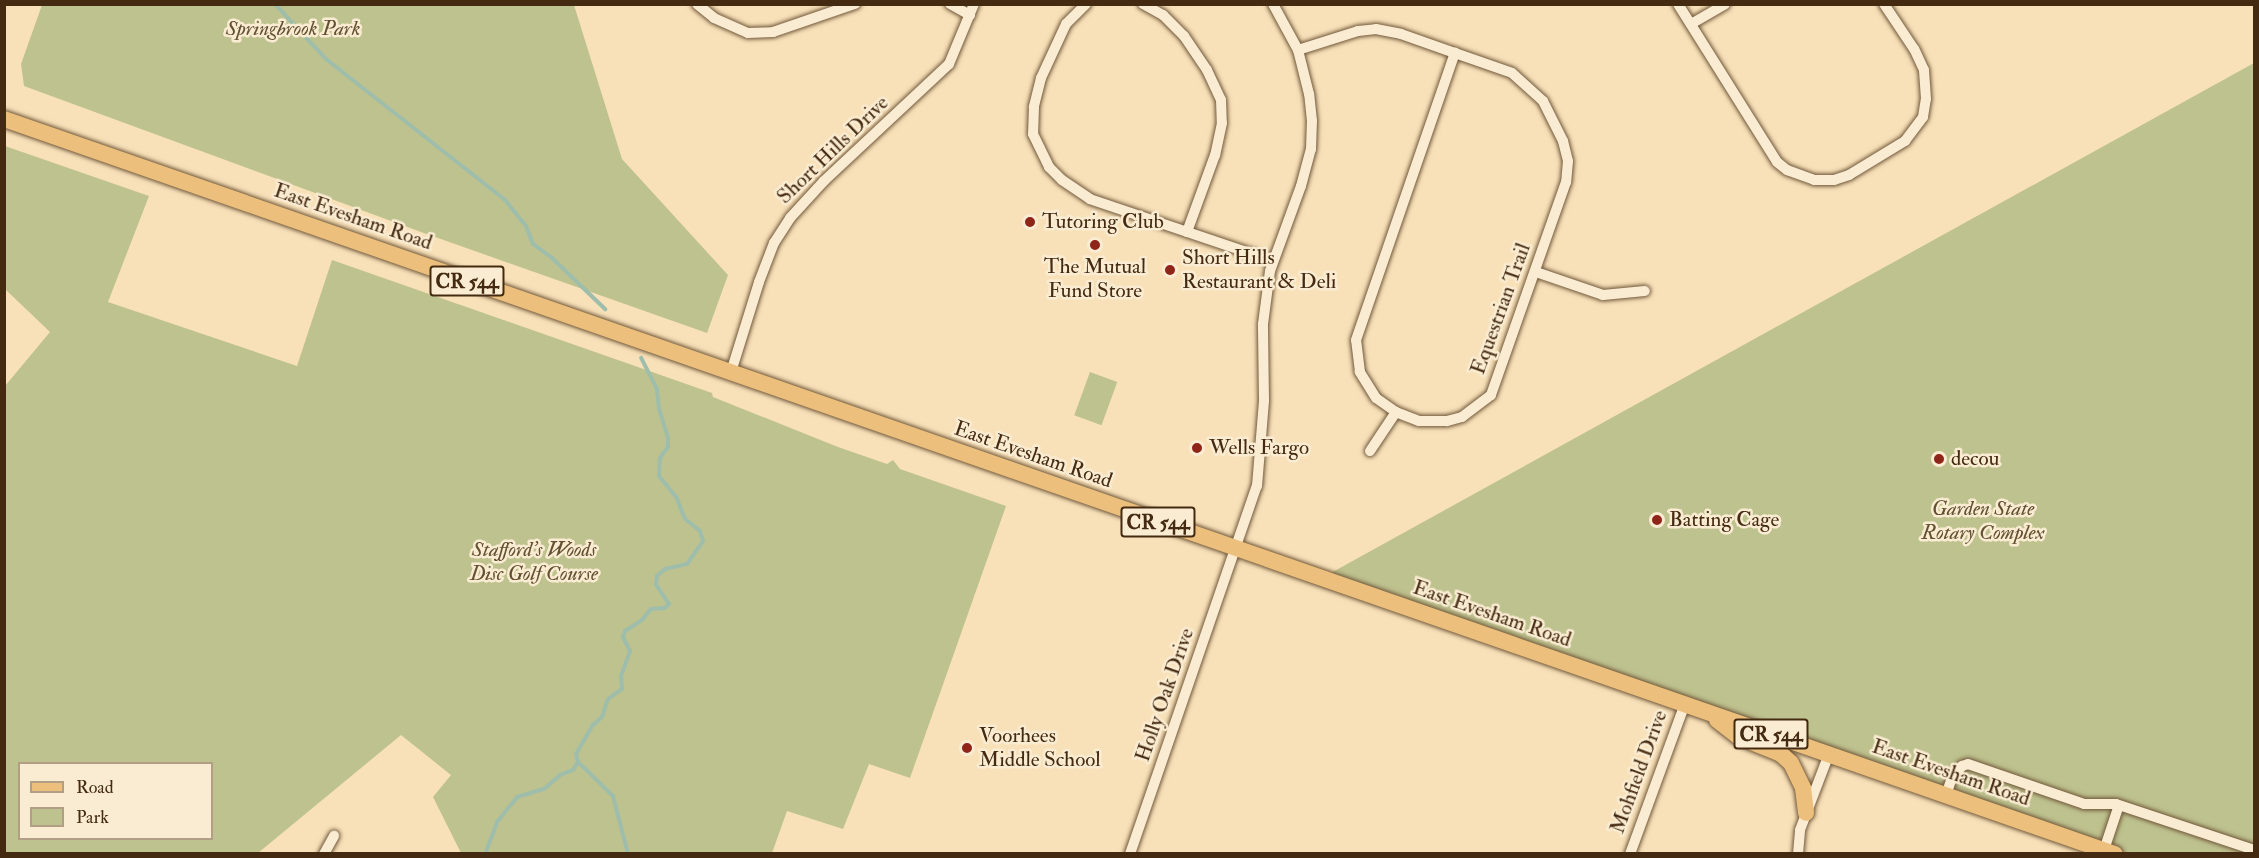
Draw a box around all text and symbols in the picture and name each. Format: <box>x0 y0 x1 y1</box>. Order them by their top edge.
park label: Springbrook Park <box>226 16 360 42</box>
street label: Short Hills Drive <box>772 91 894 209</box>
street label: East Evesham Road <box>270 178 436 256</box>
place label: Tutoring Club <box>1042 209 1164 235</box>
marker: Tutoring Club <box>1023 215 1037 229</box>
marker: The Mutual Fund Store <box>1088 238 1102 252</box>
street label: Equestrian Trail <box>1466 240 1536 378</box>
place label: Short Hills Restaurant & Deli <box>1182 245 1336 295</box>
place label: The Mutual Fund Store <box>1044 254 1146 304</box>
marker: Short Hills Restaurant & Deli <box>1163 263 1177 277</box>
road number: CR 544 <box>428 264 506 298</box>
street label: East Evesham Road <box>950 416 1116 494</box>
place label: Wells Fargo <box>1209 435 1309 461</box>
marker: Wells Fargo <box>1190 441 1204 455</box>
place label: decou <box>1951 446 1999 472</box>
marker: decou <box>1932 452 1946 466</box>
park label: Garden State Rotary Complex <box>1921 496 2045 546</box>
road number: CR 544 <box>1119 505 1197 539</box>
place label: Batting Cage <box>1669 507 1779 533</box>
marker: Batting Cage <box>1650 513 1664 527</box>
park label: Stafford's Woods Disc Golf Course <box>470 537 598 587</box>
street label: East Evesham Road <box>1409 575 1575 653</box>
street label: Holly Oak Drive <box>1130 625 1200 765</box>
street label: Mohfield Drive <box>1605 707 1673 837</box>
road number: CR 544 <box>1732 717 1810 751</box>
place label: Voorhees Middle School <box>979 723 1101 773</box>
street label: East Evesham Road <box>1868 734 2034 812</box>
marker: Voorhees Middle School <box>960 741 974 755</box>
legend <box>18 762 213 840</box>
text: Road <box>76 776 114 799</box>
text: Park <box>76 806 109 829</box>

